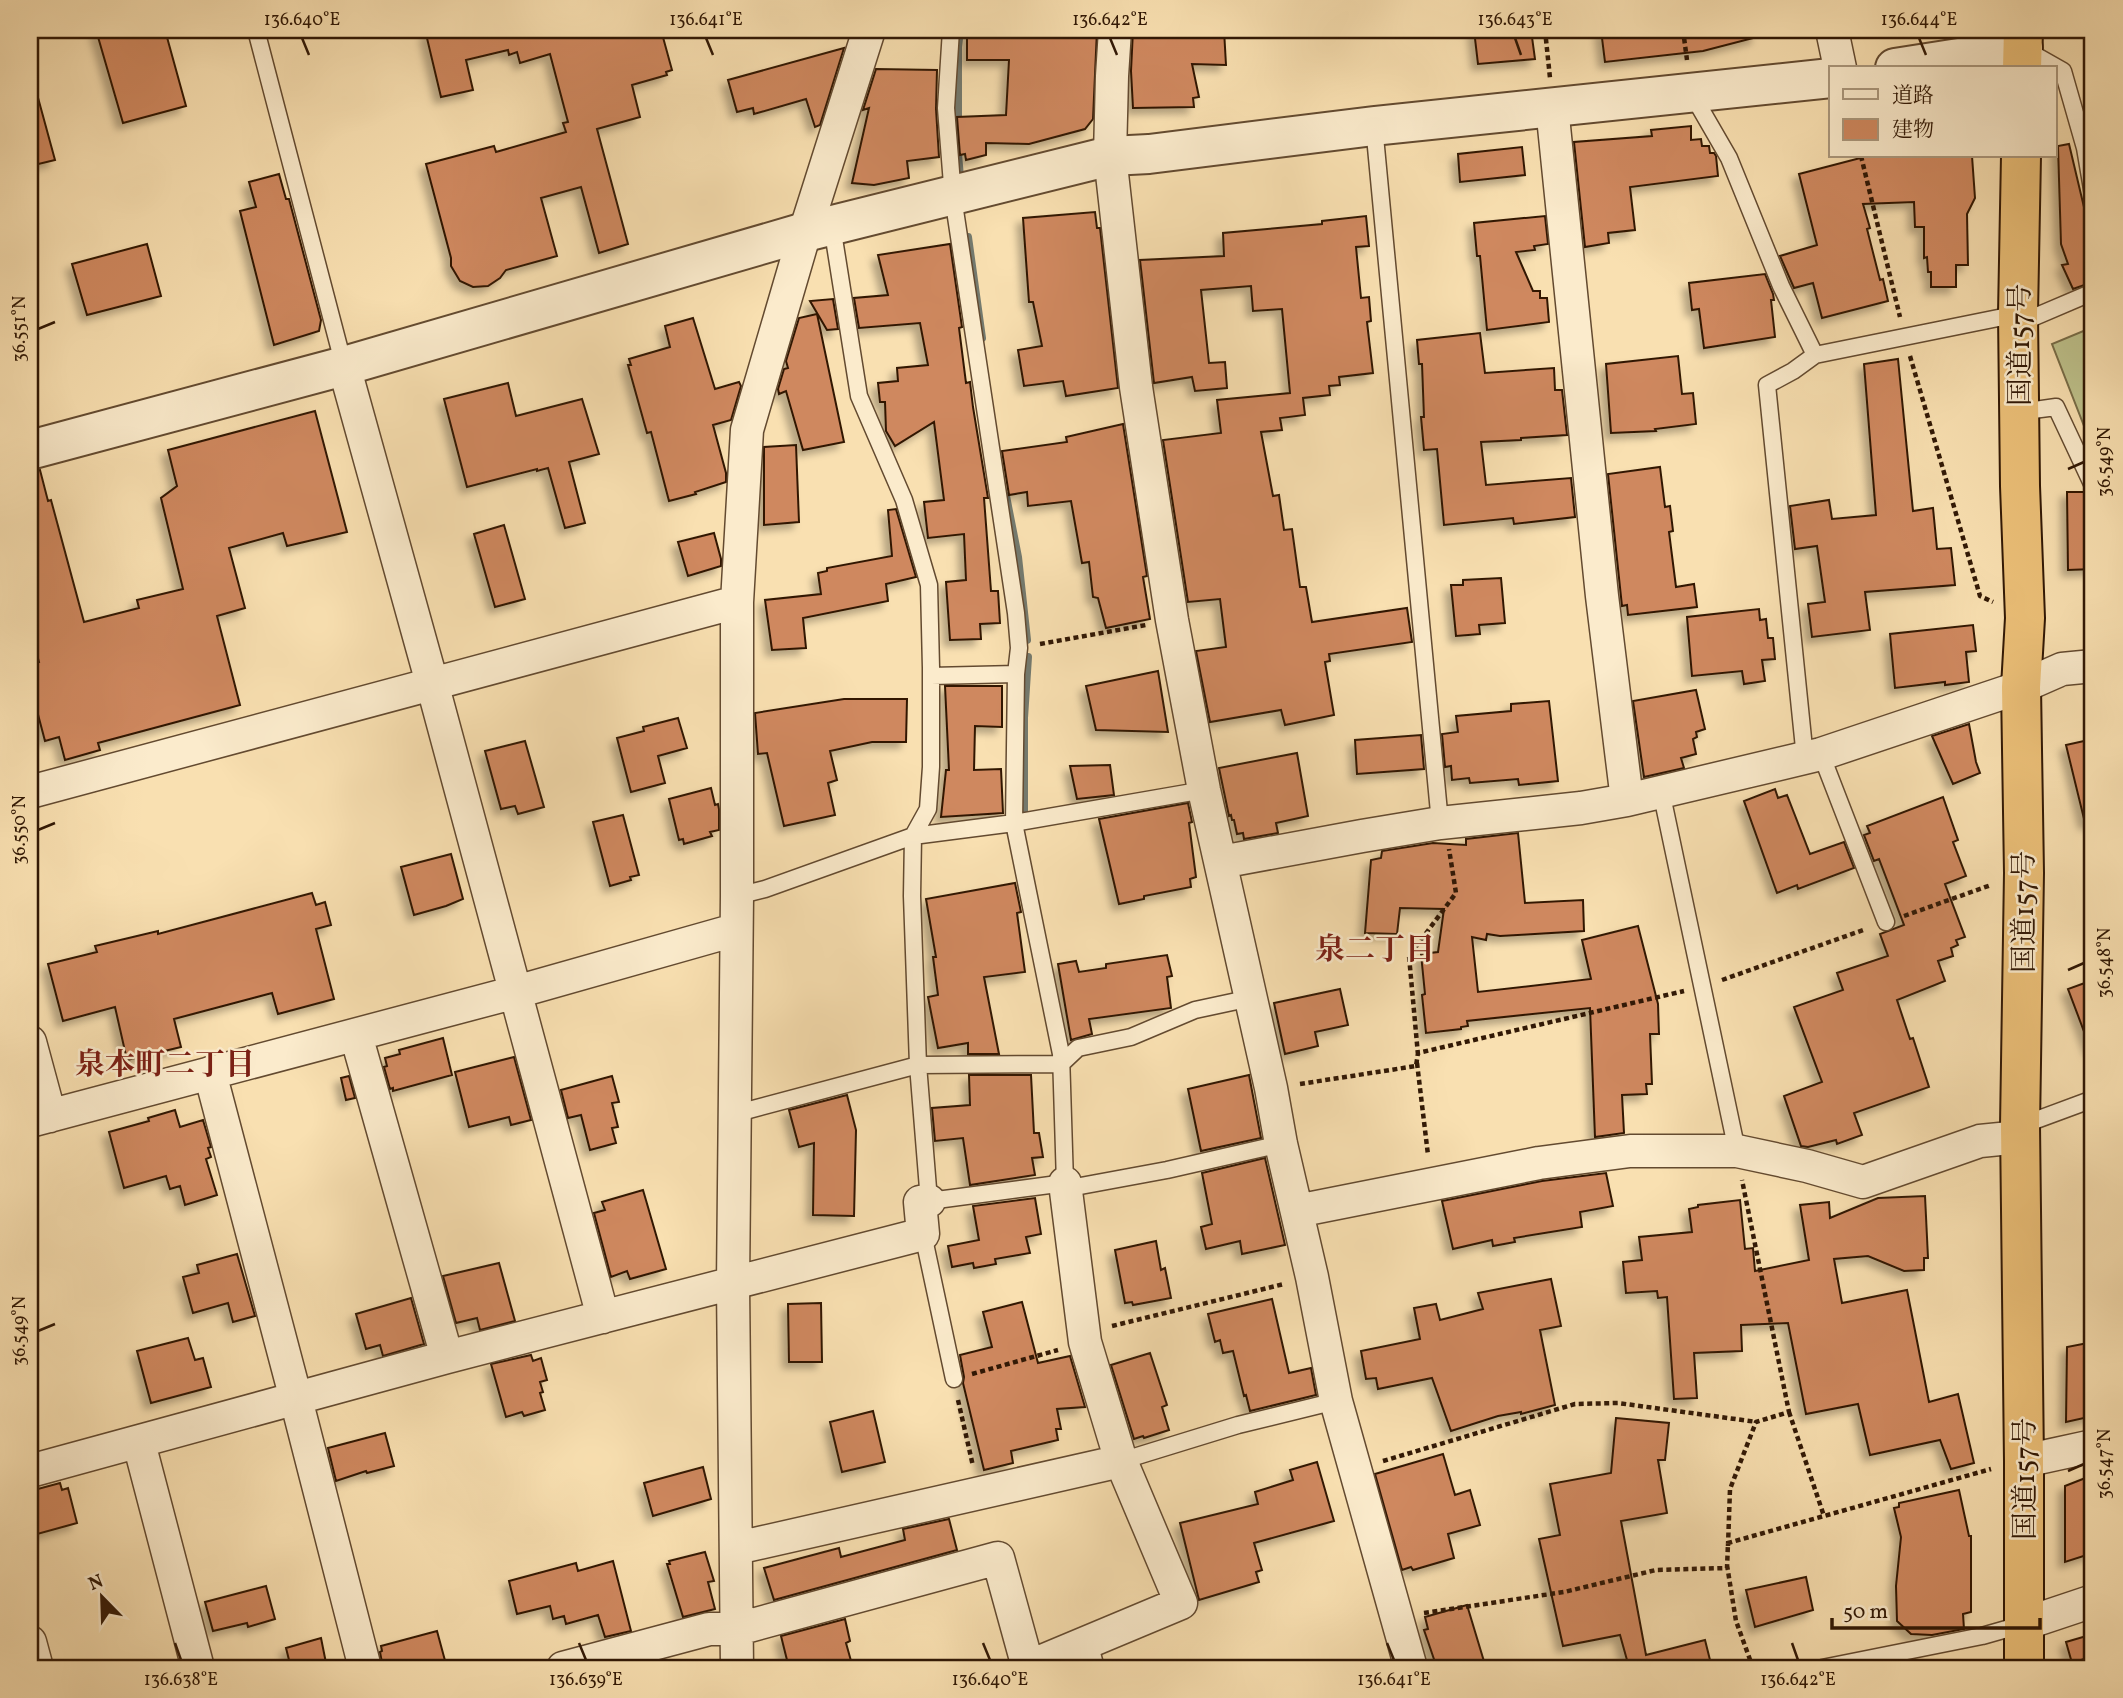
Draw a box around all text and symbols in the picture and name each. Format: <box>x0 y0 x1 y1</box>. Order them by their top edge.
text: 136.640°E <box>264 8 340 33</box>
text: 136.641°E <box>669 8 743 33</box>
text: 136.642°E <box>1072 8 1148 33</box>
text: 136.643°E <box>1478 8 1553 33</box>
text: 136.644°E <box>1881 8 1957 33</box>
legend <box>1829 66 2056 158</box>
text: 道路 <box>1892 82 1934 111</box>
text: 建物 <box>1892 116 1934 145</box>
street label: 国道157号 <box>2002 284 2041 406</box>
text: 36.551°N <box>8 296 33 362</box>
text: 36.549°N <box>2093 427 2118 497</box>
text: 36.550°N <box>8 795 33 865</box>
street label: 国道157号 <box>2006 851 2045 973</box>
text: 36.548°N <box>2093 928 2118 998</box>
district label: 泉二丁目 <box>1315 930 1435 972</box>
district label: 泉本町二丁目 <box>75 1045 255 1087</box>
text: 36.549°N <box>8 1296 33 1366</box>
street label: 国道157号 <box>2007 1418 2046 1540</box>
text: 36.547°N <box>2093 1429 2118 1499</box>
north arrow <box>66 1562 136 1632</box>
text: N <box>85 1568 108 1598</box>
scale bar <box>1832 1586 2041 1630</box>
text: 50 m <box>1843 1598 1888 1627</box>
text: 136.638°E <box>144 1668 218 1693</box>
text: 136.639°E <box>549 1668 623 1693</box>
text: 136.640°E <box>952 1668 1028 1693</box>
text: 136.641°E <box>1357 1668 1431 1693</box>
text: 136.642°E <box>1760 1668 1836 1693</box>

